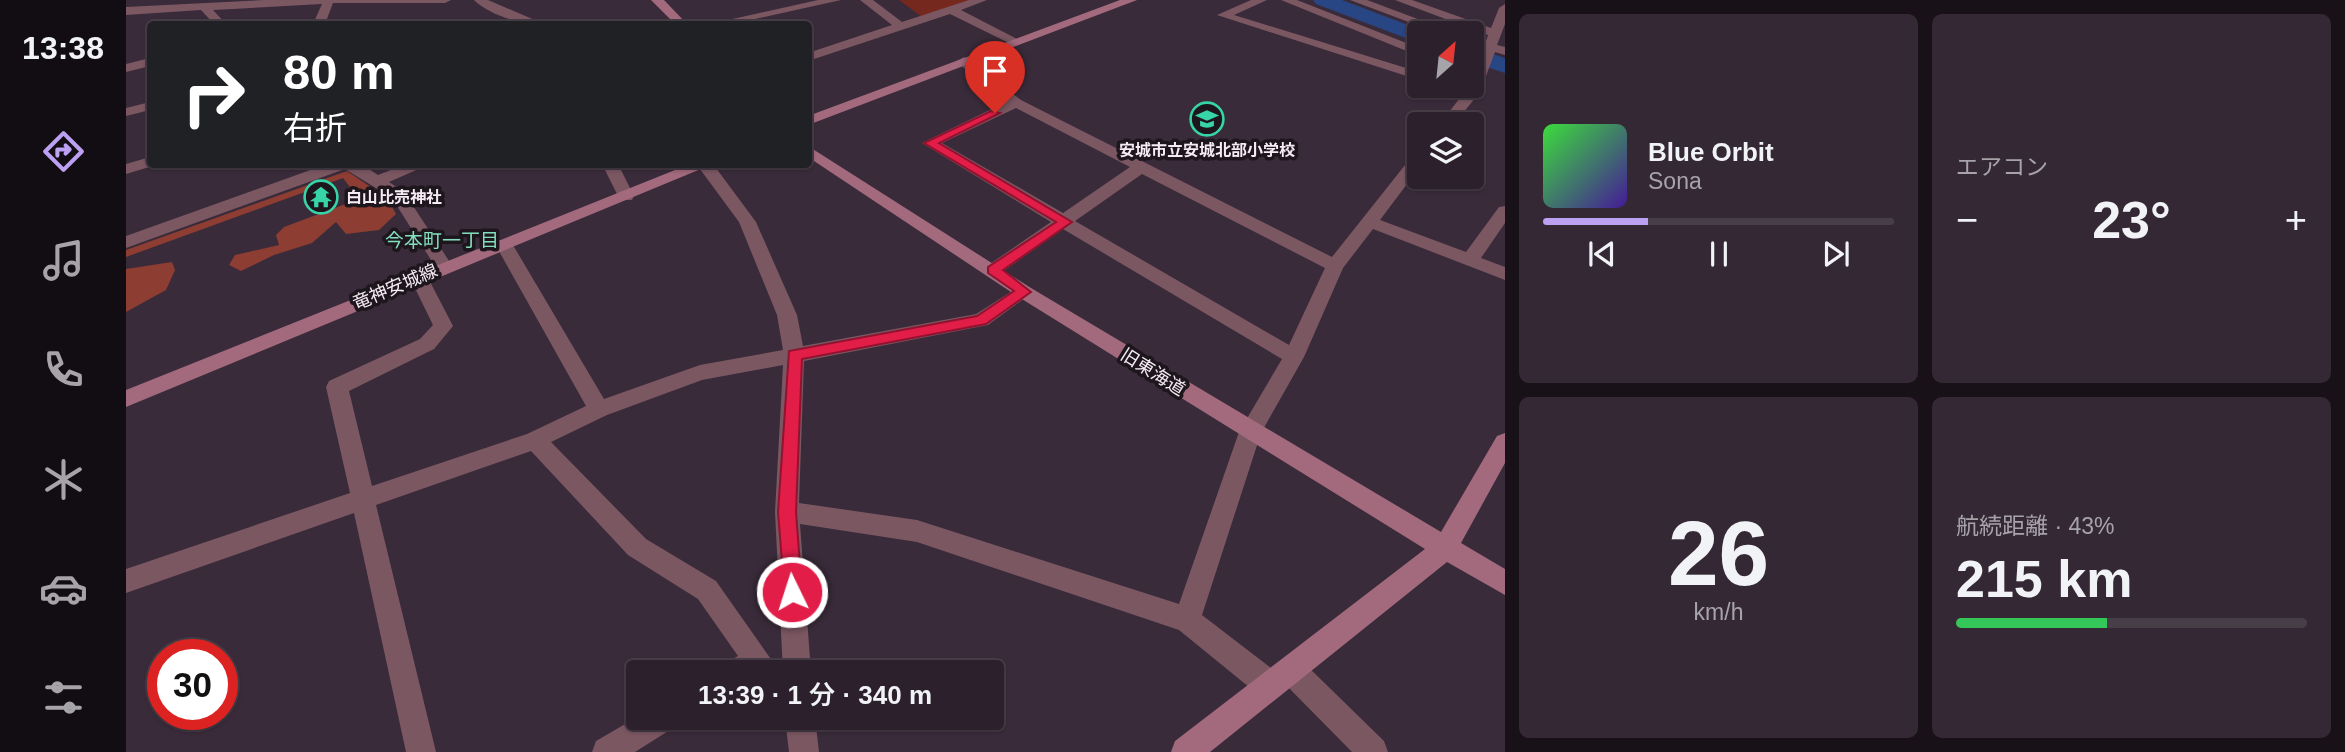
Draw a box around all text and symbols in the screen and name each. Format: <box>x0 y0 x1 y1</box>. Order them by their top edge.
north arrow <box>1407 21 1484 98</box>
map controls <box>1407 21 1484 189</box>
text: 13:38 <box>22 30 104 66</box>
pin <box>965 41 1025 113</box>
text: 80 m <box>283 45 395 99</box>
icon: right <box>168 49 259 140</box>
icon: arrive <box>976 52 1014 90</box>
school or university icon: 安城市立安城北部小学校 <box>1188 100 1226 138</box>
text: 右折 <box>283 110 347 146</box>
button: layers <box>1407 112 1484 189</box>
icon: directions <box>39 127 88 176</box>
text: Blue Orbit <box>1648 137 1774 167</box>
place label: 安城市立安城北部小学校 <box>1119 141 1295 159</box>
text: エアコン <box>1956 154 2048 180</box>
text: Sona <box>1648 168 1702 194</box>
temple icon: 白山比売神社 <box>302 178 340 216</box>
place label: 白山比売神社 <box>346 188 442 206</box>
text: 23° <box>2092 191 2171 249</box>
text: − <box>1956 199 1978 241</box>
text: + <box>2285 199 2307 241</box>
district label: 今本町一丁目 <box>385 230 499 251</box>
icon: previous <box>1583 235 1621 273</box>
icon: pause <box>1700 235 1738 273</box>
icon: next <box>1817 235 1855 273</box>
icon: music <box>39 236 88 285</box>
street label: 竜神安城線 <box>350 260 440 314</box>
street label: 旧東海道 <box>1117 344 1189 400</box>
icon: phone <box>39 345 88 394</box>
icon: climate <box>39 455 88 504</box>
text: 26 <box>1668 503 1769 604</box>
text: 航続距離 · 43% <box>1956 513 2114 539</box>
text: 215 km <box>1956 550 2132 608</box>
position arrow <box>755 555 829 629</box>
icon: car <box>39 564 88 613</box>
text: km/h <box>1694 599 1743 625</box>
speed limit sign: 30 <box>147 639 238 730</box>
icon: filters <box>39 673 88 722</box>
text: 13:39 · 1 分 · 340 m <box>698 680 932 710</box>

